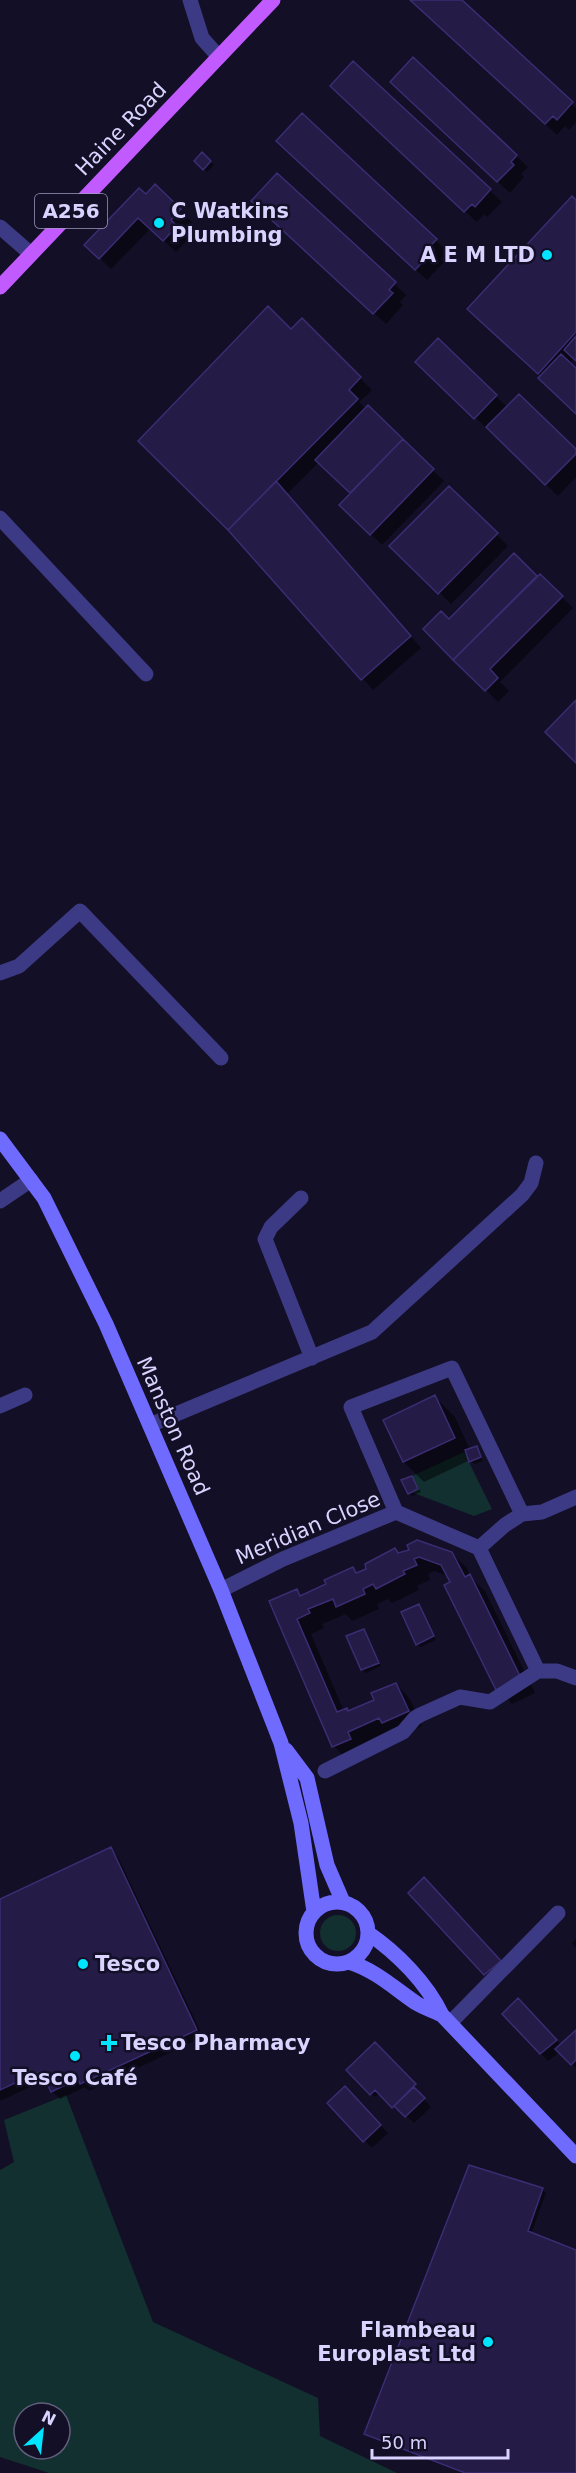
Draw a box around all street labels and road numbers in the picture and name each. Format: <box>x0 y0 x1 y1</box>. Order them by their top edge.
street label: Haine Road <box>71 77 171 181</box>
road number: A256 <box>35 194 107 228</box>
street label: Manston Road <box>132 1353 214 1499</box>
street label: Meridian Close <box>232 1487 384 1569</box>

